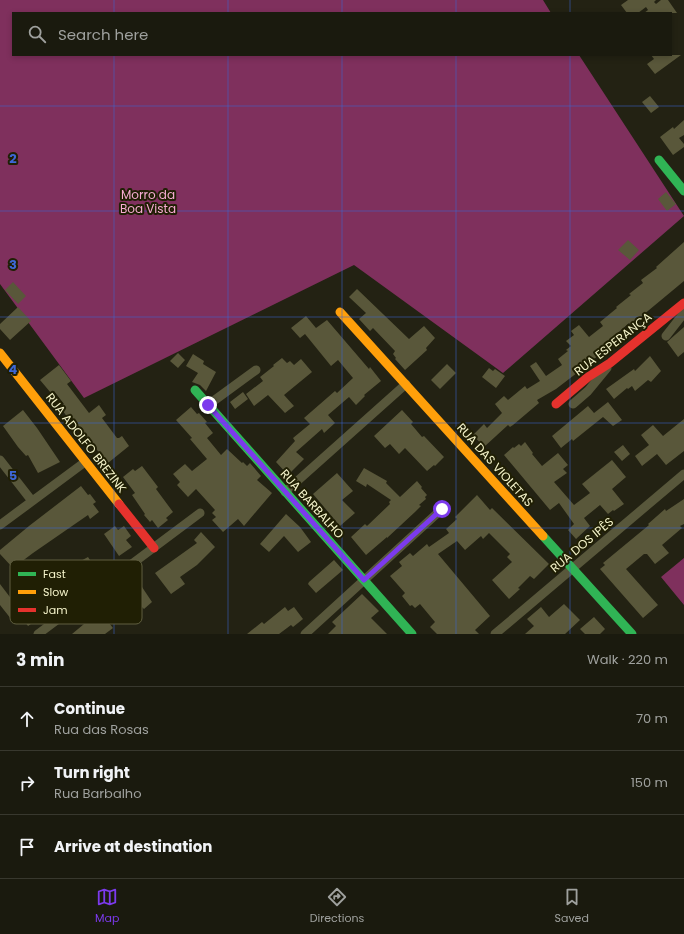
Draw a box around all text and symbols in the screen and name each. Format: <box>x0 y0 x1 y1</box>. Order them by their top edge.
search box <box>12 12 672 56</box>
icon: search <box>26 23 48 45</box>
text: Search here <box>58 24 148 45</box>
text: 2 <box>9 149 17 168</box>
park label: Morro da Boa Vista <box>120 186 176 217</box>
text: 3 <box>9 255 17 274</box>
street label: RUA ESPERANÇA <box>570 308 655 379</box>
text: 4 <box>9 360 18 379</box>
street label: RUA ADOLFO BREZINK <box>42 389 131 496</box>
route end <box>199 396 217 414</box>
street label: RUA DAS VIOLETAS <box>453 419 537 510</box>
street label: RUA BARBALHO <box>277 465 348 542</box>
text: 5 <box>9 466 17 485</box>
route start <box>433 500 451 518</box>
street label: RUA DOS IPÊS <box>546 513 617 576</box>
legend <box>10 560 142 624</box>
text: Fast <box>43 566 66 582</box>
text: Slow <box>43 584 68 600</box>
text: Jam <box>43 602 68 618</box>
text: 3 min <box>16 648 64 672</box>
text: Walk · 220 m <box>587 650 668 669</box>
text: Continue <box>54 698 125 719</box>
icon: ahead <box>16 708 38 730</box>
text: 70 m <box>636 709 668 728</box>
text: Rua das Rosas <box>54 720 149 739</box>
text: Turn right <box>54 762 130 783</box>
icon: right <box>16 772 38 794</box>
text: 150 m <box>631 773 668 792</box>
text: Rua Barbalho <box>54 784 142 803</box>
icon: arrive <box>16 836 38 858</box>
text: Arrive at destination <box>54 836 212 857</box>
tab: Map <box>95 886 119 927</box>
tab: Directions <box>310 886 364 927</box>
tab: Saved <box>555 886 589 927</box>

